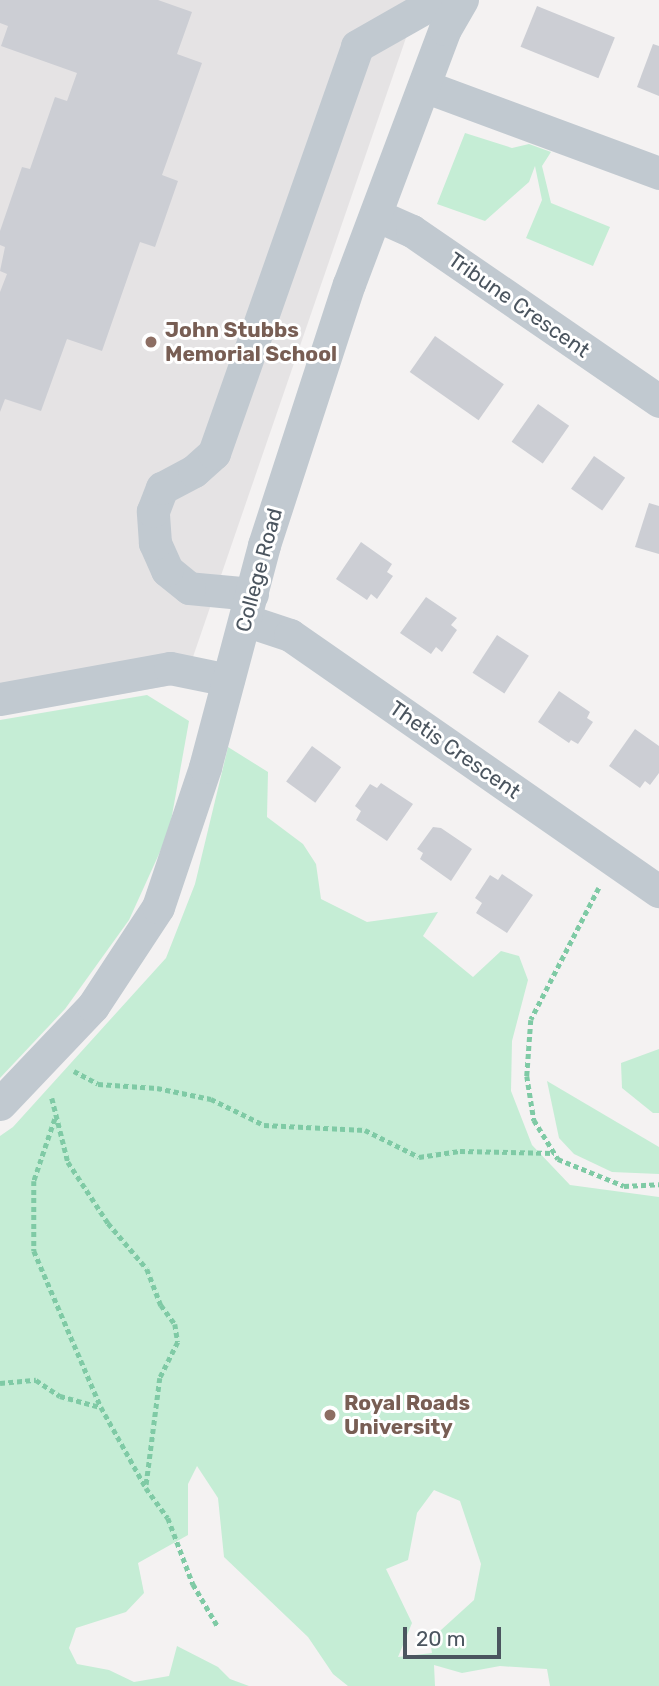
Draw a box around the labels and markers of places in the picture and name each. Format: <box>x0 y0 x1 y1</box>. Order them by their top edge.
place label: John Stubbs Memorial School <box>165 317 337 367</box>
marker: John Stubbs Memorial School <box>143 334 159 350</box>
place label: Royal Roads University <box>344 1390 470 1440</box>
marker: Royal Roads University <box>322 1407 338 1423</box>

